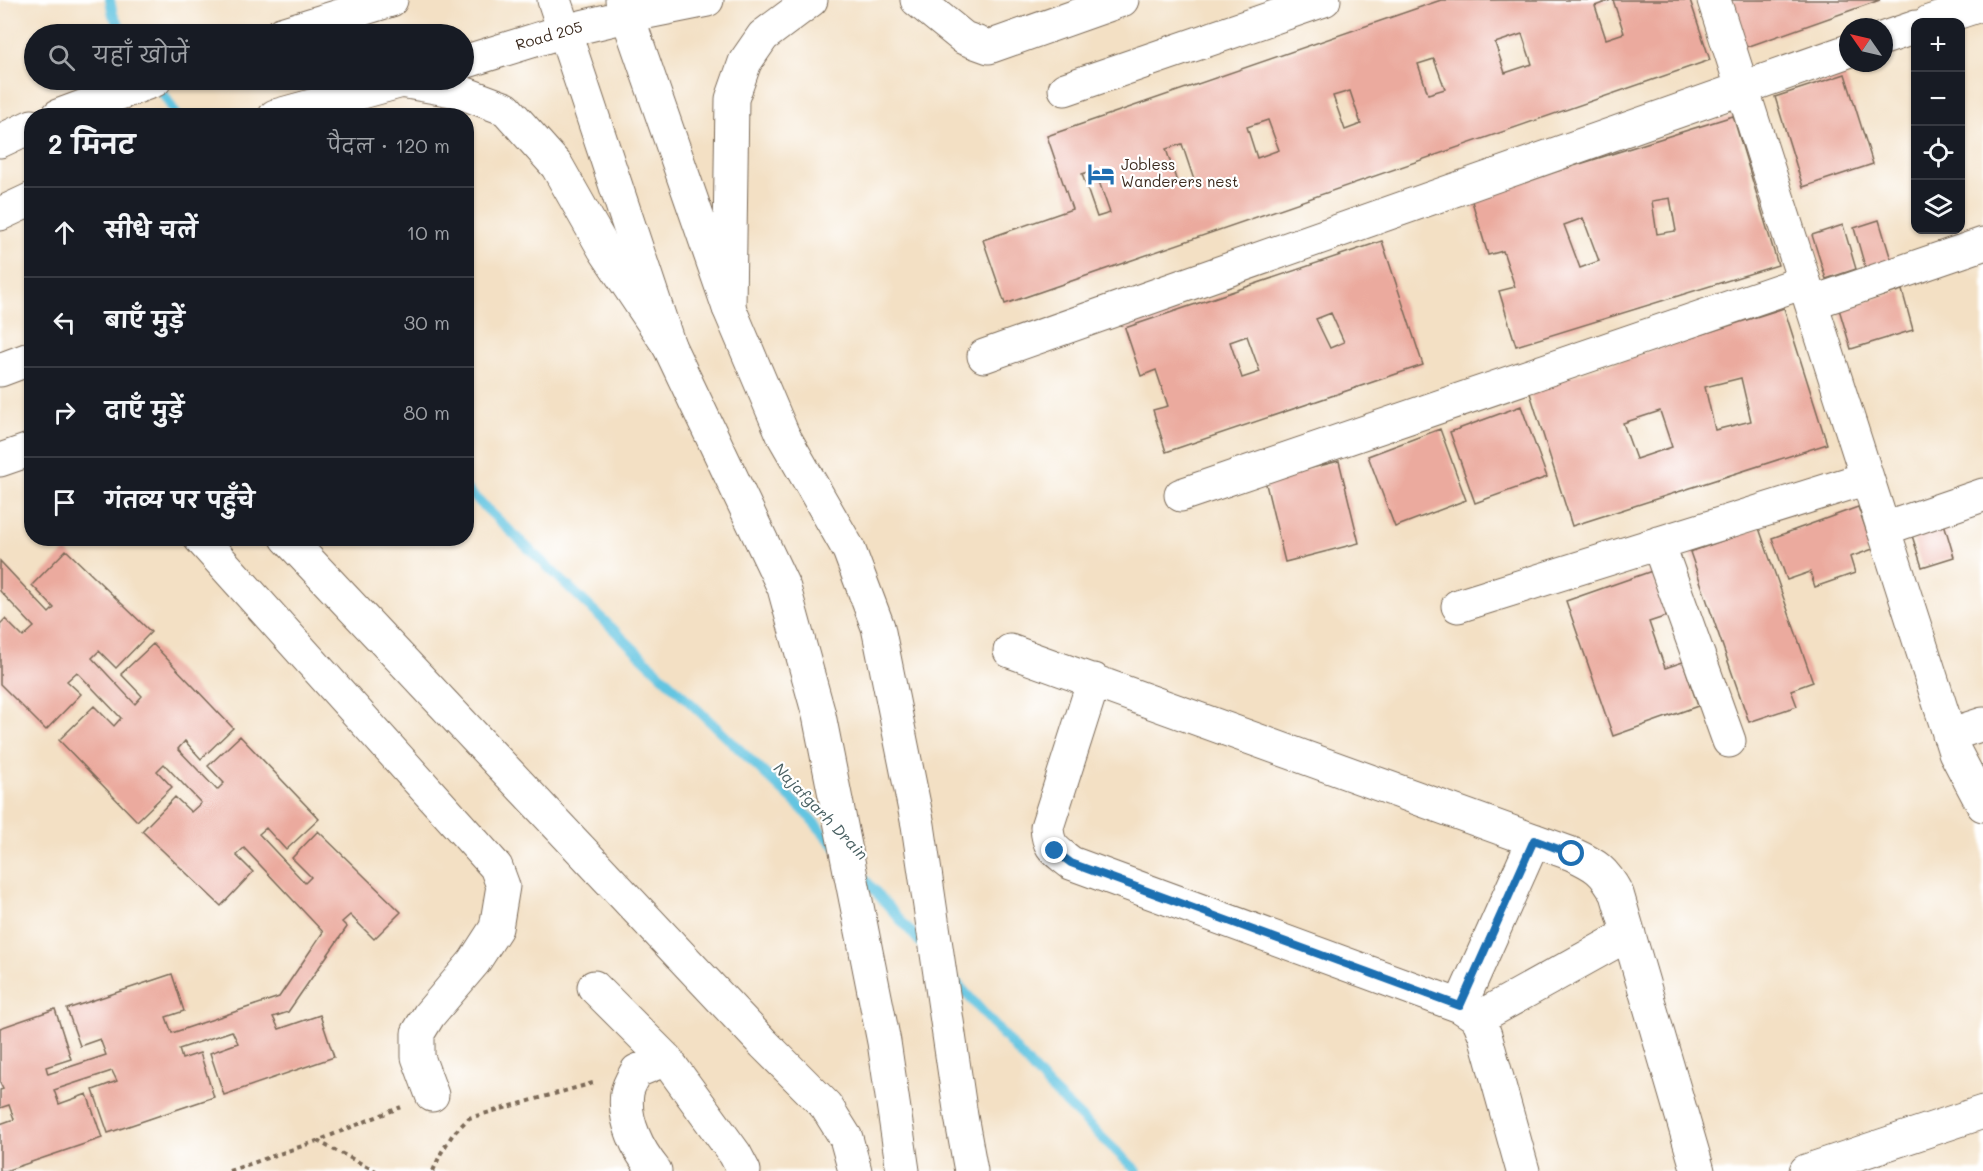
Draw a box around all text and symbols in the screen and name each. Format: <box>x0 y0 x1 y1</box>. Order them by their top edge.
street label: Road 205 <box>513 16 584 54</box>
north arrow <box>1839 18 1893 72</box>
map controls <box>1911 18 1965 234</box>
button: + <box>1911 18 1965 72</box>
search box <box>24 24 474 90</box>
text: यहाँ खोजें <box>93 40 189 69</box>
icon: search <box>45 41 78 74</box>
button: − <box>1911 72 1965 126</box>
button: locate <box>1911 126 1965 180</box>
text: 2 मिनट <box>48 127 135 161</box>
text: पैदल · 120 m <box>327 132 450 158</box>
place label: Jobless Wanderers nest <box>1121 154 1239 191</box>
hotel icon: Jobless Wanderers nest <box>1086 159 1116 189</box>
button: layers <box>1911 180 1965 234</box>
text: सीधे चलें <box>105 215 197 244</box>
icon: ahead <box>48 216 81 249</box>
text: 10 m <box>406 219 450 245</box>
text: बाएँ मुड़ें <box>105 305 185 334</box>
icon: left <box>48 306 81 339</box>
text: 30 m <box>404 309 450 335</box>
text: दाएँ मुड़ें <box>105 395 184 424</box>
icon: right <box>48 396 81 429</box>
text: 80 m <box>403 399 450 425</box>
text: गंतव्य पर पहुँचे <box>105 485 255 514</box>
icon: arrive <box>48 486 81 519</box>
water label: Najafgarh Drain <box>770 757 873 864</box>
route end <box>1041 837 1067 863</box>
route start <box>1558 840 1584 866</box>

